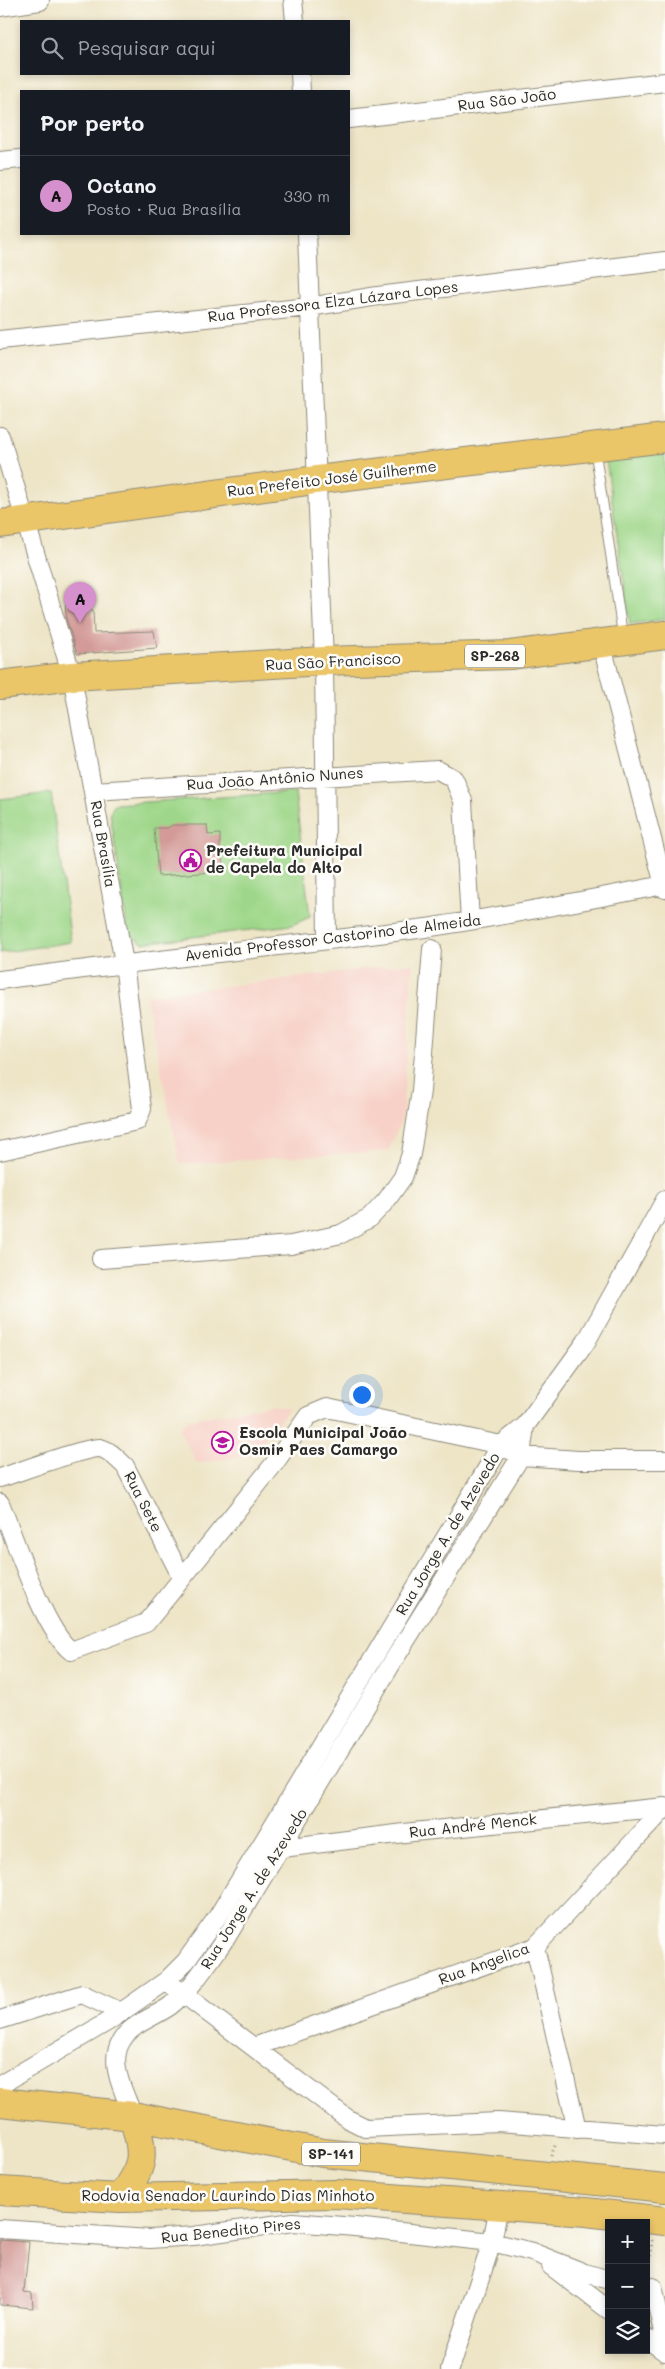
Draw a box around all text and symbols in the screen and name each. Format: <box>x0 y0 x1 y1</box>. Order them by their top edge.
search box <box>20 20 350 75</box>
icon: search <box>38 34 66 62</box>
text: Pesquisar aqui <box>78 35 216 60</box>
street label: Rua São João <box>457 83 557 115</box>
text: Por perto <box>40 109 144 136</box>
text: Octano <box>87 173 156 198</box>
text: A <box>50 185 62 206</box>
text: 330 m <box>284 185 330 206</box>
text: Posto · Rua Brasília <box>87 198 242 219</box>
street label: Rua Professora Elza Lázara Lopes <box>207 276 459 326</box>
street label: Rua Prefeito José Guilherme <box>226 455 438 501</box>
pin: A <box>64 582 96 623</box>
road number: SP-268 <box>465 644 525 668</box>
street label: Rua São Francisco <box>265 647 401 675</box>
street label: Rua João Antônio Nunes <box>186 762 364 794</box>
street label: Rua Brasília <box>87 799 121 889</box>
place label: Prefeitura Municipal de Capela do Alto <box>206 840 362 877</box>
public building icon: Prefeitura Municipal de Capela do Alto <box>178 848 202 872</box>
street label: Avenida Professor Castorino de Almeida <box>183 909 482 965</box>
your location <box>349 1382 375 1408</box>
place label: Escola Municipal João Osmir Paes Camargo <box>239 1422 407 1459</box>
school or university icon: Escola Municipal João Osmir Paes Camargo <box>211 1430 235 1454</box>
street label: Rua Jorge A. de Azevedo <box>391 1448 504 1618</box>
street label: Rua Sete <box>120 1468 168 1535</box>
street label: Rua Jorge A. de Azevedo <box>195 1804 311 1973</box>
street label: Rua André Menck <box>408 1808 538 1842</box>
street label: Rua Angelica <box>436 1937 532 1989</box>
road number: SP-141 <box>302 2142 360 2166</box>
street label: Rodovia Senador Laurindo Dias Minhoto <box>82 2185 375 2205</box>
street label: Rua Benedito Pires <box>160 2213 302 2247</box>
map controls <box>605 2219 650 2354</box>
button: + <box>605 2219 650 2264</box>
button: − <box>605 2264 650 2309</box>
button: layers <box>605 2309 650 2354</box>

